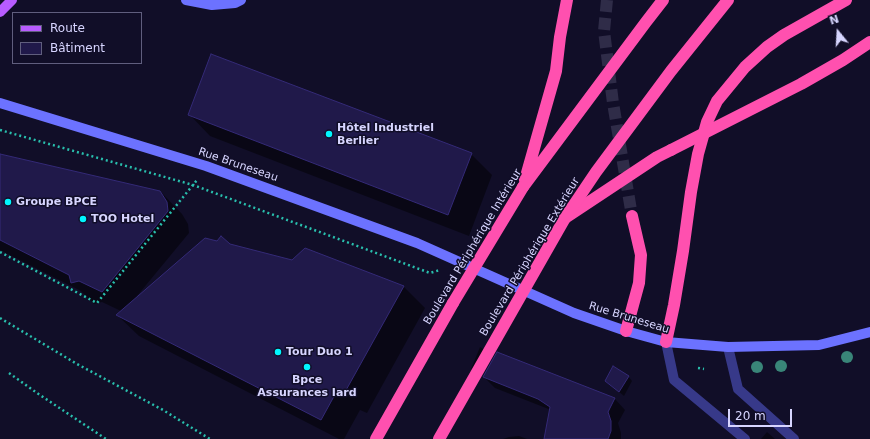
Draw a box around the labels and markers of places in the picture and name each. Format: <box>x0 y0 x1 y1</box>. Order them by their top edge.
place label: Hôtel Industriel Berlier <box>337 121 434 147</box>
marker: Hôtel Industriel Berlier <box>324 129 334 139</box>
place label: Groupe BPCE <box>16 195 97 209</box>
marker: Groupe BPCE <box>3 197 13 207</box>
place label: TOO Hotel <box>91 212 154 226</box>
marker: TOO Hotel <box>78 214 88 224</box>
place label: Tour Duo 1 <box>286 345 353 359</box>
marker: Tour Duo 1 <box>273 347 283 357</box>
marker: Bpce Assurances Iard <box>302 362 312 372</box>
place label: Bpce Assurances Iard <box>257 373 357 399</box>

